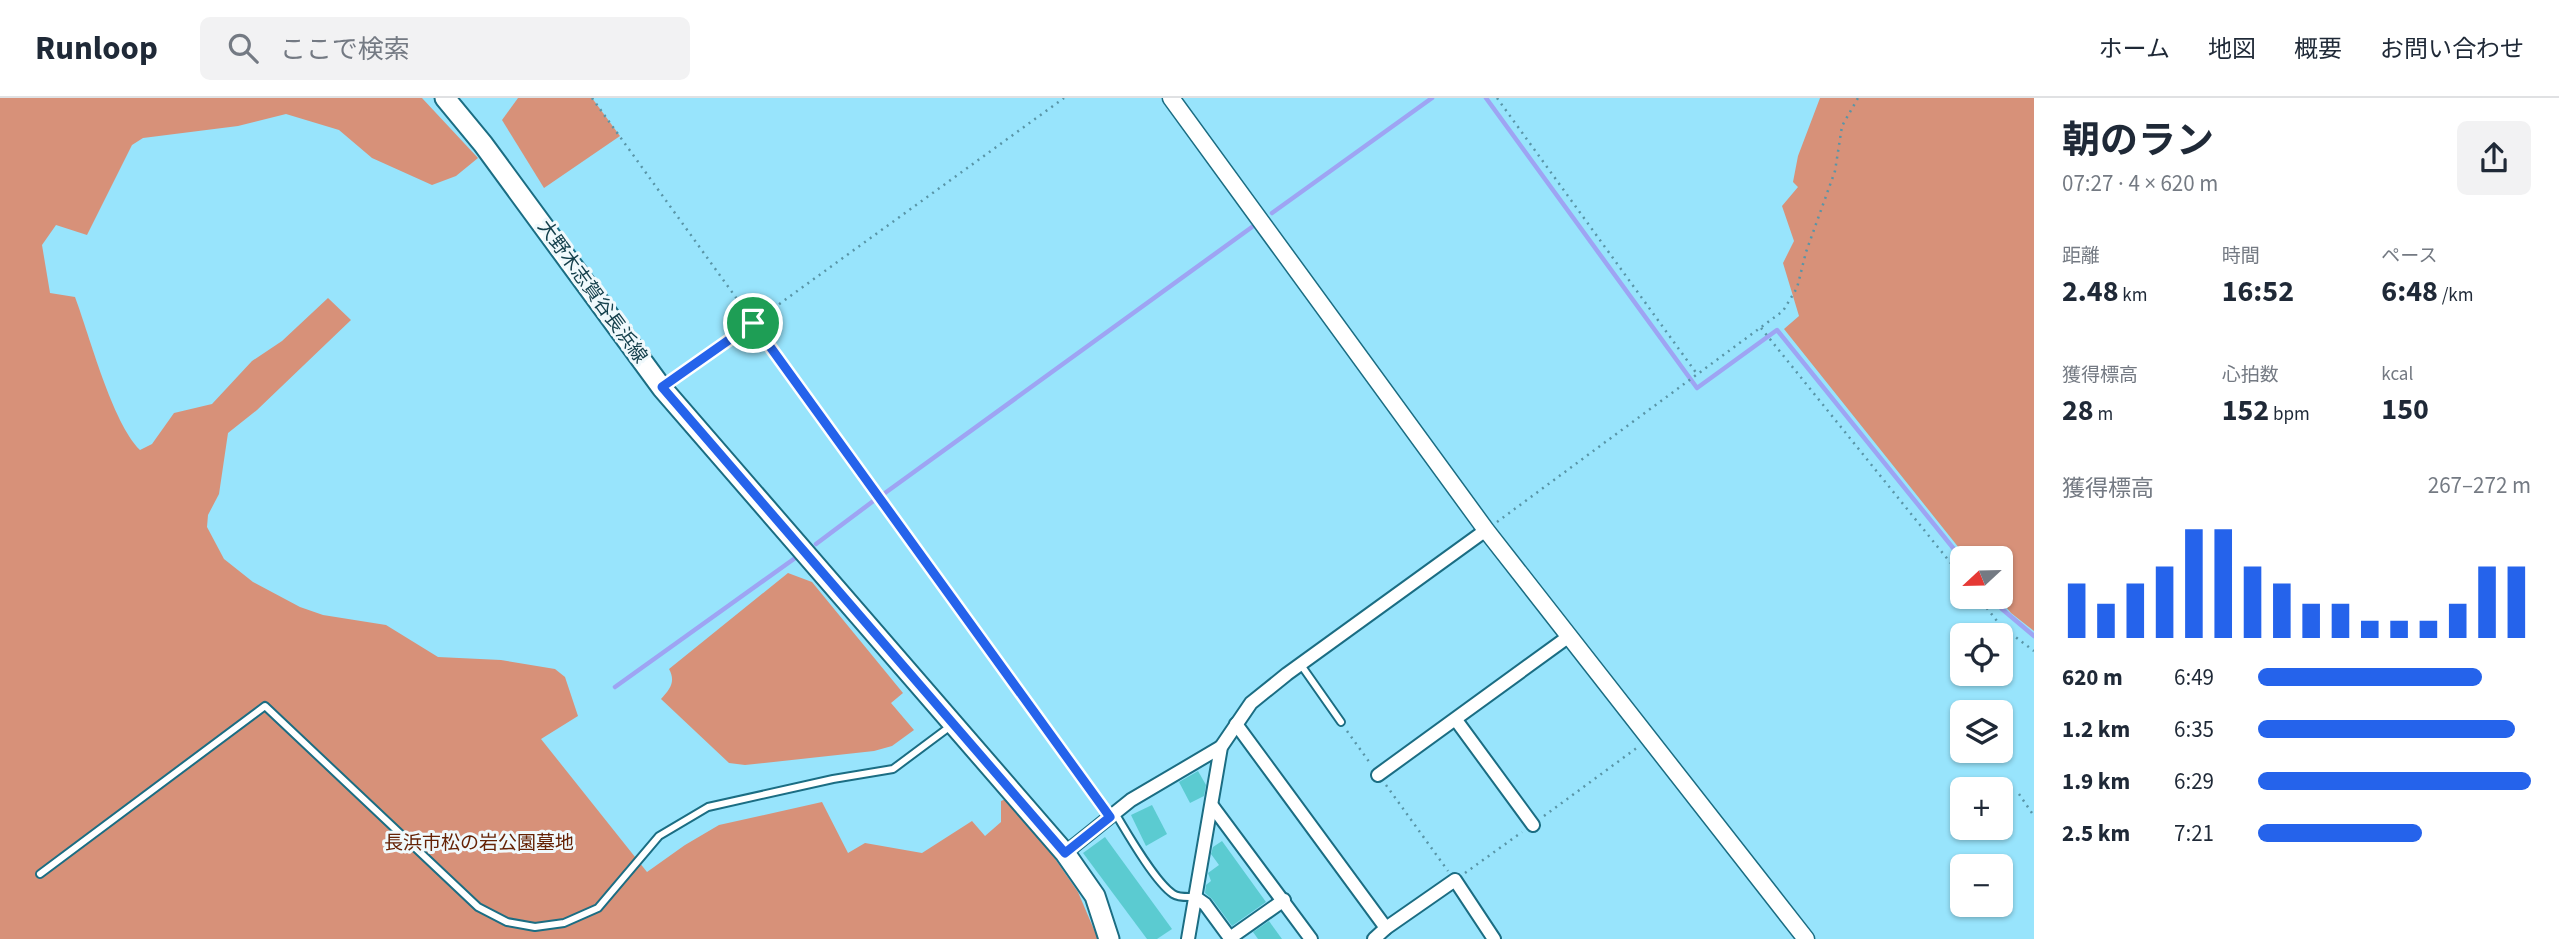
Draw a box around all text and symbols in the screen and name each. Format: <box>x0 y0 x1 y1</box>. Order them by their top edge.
search box <box>200 17 690 80</box>
text: Runloop <box>35 25 158 72</box>
icon: search <box>224 29 262 67</box>
text: ここで検索 <box>280 31 410 68</box>
text: ホーム <box>2099 32 2170 67</box>
text: 地図 <box>2208 32 2256 67</box>
text: 概要 <box>2294 32 2342 67</box>
text: お問い合わせ <box>2380 32 2524 67</box>
text: 朝のラン <box>2062 114 2214 168</box>
button: share <box>2457 121 2531 195</box>
text: 07:27 · 4 × 620 m <box>2062 167 2218 200</box>
street label: 大野木志賀谷長浜線 <box>531 215 653 369</box>
text: 距離 <box>2062 243 2100 270</box>
text: 時間 <box>2222 243 2260 270</box>
text: ペース <box>2381 243 2437 270</box>
text: 2.48 <box>2062 270 2119 313</box>
text: 16:52 <box>2222 270 2294 313</box>
text: 6:48 <box>2381 270 2438 313</box>
text: km <box>2119 282 2148 309</box>
text: /km <box>2438 282 2473 309</box>
pin <box>723 293 783 353</box>
icon: arrive <box>734 304 772 342</box>
text: kcal <box>2381 361 2413 388</box>
text: 獲得標高 <box>2062 362 2138 389</box>
text: 心拍数 <box>2222 362 2279 389</box>
text: 150 <box>2381 388 2429 431</box>
text: 28 <box>2062 389 2094 432</box>
text: 152 <box>2222 389 2269 432</box>
text: m <box>2094 401 2113 428</box>
text: bpm <box>2269 401 2310 428</box>
text: 267–272 m <box>2428 469 2531 502</box>
text: 獲得標高 <box>2062 472 2154 505</box>
north arrow <box>1950 546 2012 609</box>
map controls <box>1950 546 2013 917</box>
button: locate <box>1950 623 2013 686</box>
text: 620 m <box>2062 661 2123 694</box>
text: 6:49 <box>2174 661 2214 694</box>
button: layers <box>1950 700 2013 763</box>
text: 1.2 km <box>2062 713 2130 746</box>
text: 6:35 <box>2174 713 2214 746</box>
text: 1.9 km <box>2062 765 2130 798</box>
text: 6:29 <box>2174 765 2214 798</box>
button: + <box>1950 777 2013 840</box>
text: 2.5 km <box>2062 817 2130 850</box>
text: 7:21 <box>2174 817 2214 850</box>
park label: 長浜市松の岩公園墓地 <box>384 830 574 857</box>
button: − <box>1950 854 2013 917</box>

